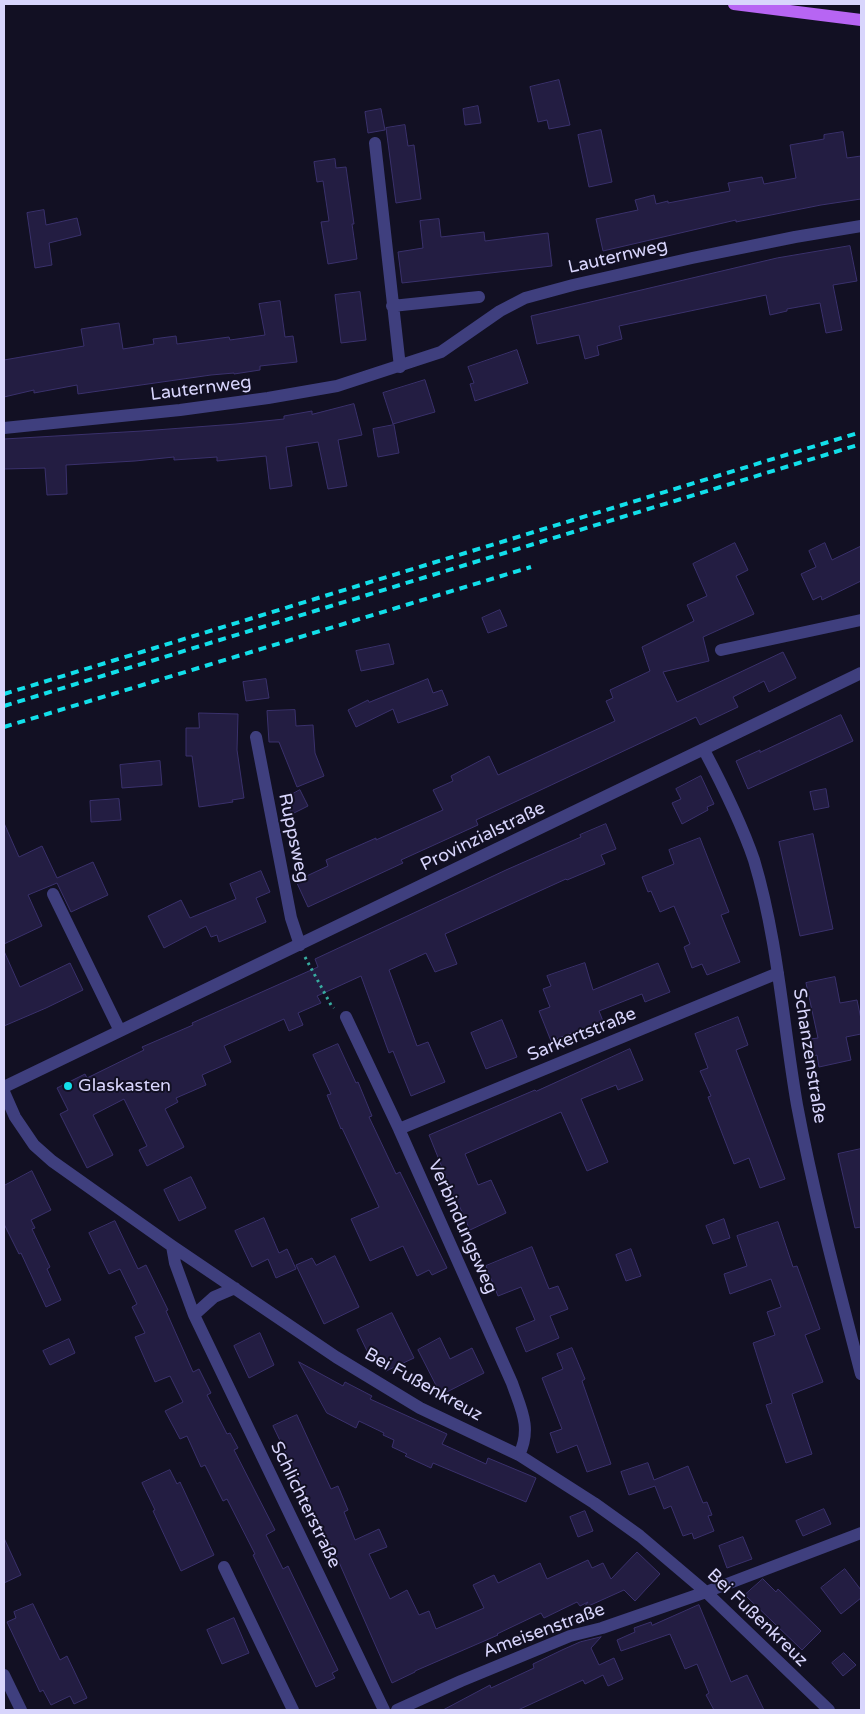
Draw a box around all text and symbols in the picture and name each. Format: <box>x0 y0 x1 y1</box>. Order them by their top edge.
street label: Lauternweg <box>566 235 670 279</box>
street label: Lauternweg <box>149 372 253 406</box>
street label: Ruppsweg <box>273 791 313 885</box>
street label: Provinzialstraße <box>417 797 549 877</box>
street label: Schanzenstraße <box>788 987 830 1125</box>
street label: Sarkertstraße <box>525 1003 639 1067</box>
place label: Glaskasten <box>78 1075 171 1097</box>
marker: Glaskasten <box>62 1080 74 1092</box>
street label: Verbindungsweg <box>423 1157 501 1297</box>
street label: Bei Fußenkreuz <box>360 1344 486 1426</box>
street label: Schlichterstraße <box>265 1438 345 1572</box>
street label: Bei Fußenkreuz <box>702 1565 812 1671</box>
street label: Ameisenstraße <box>480 1599 608 1663</box>

